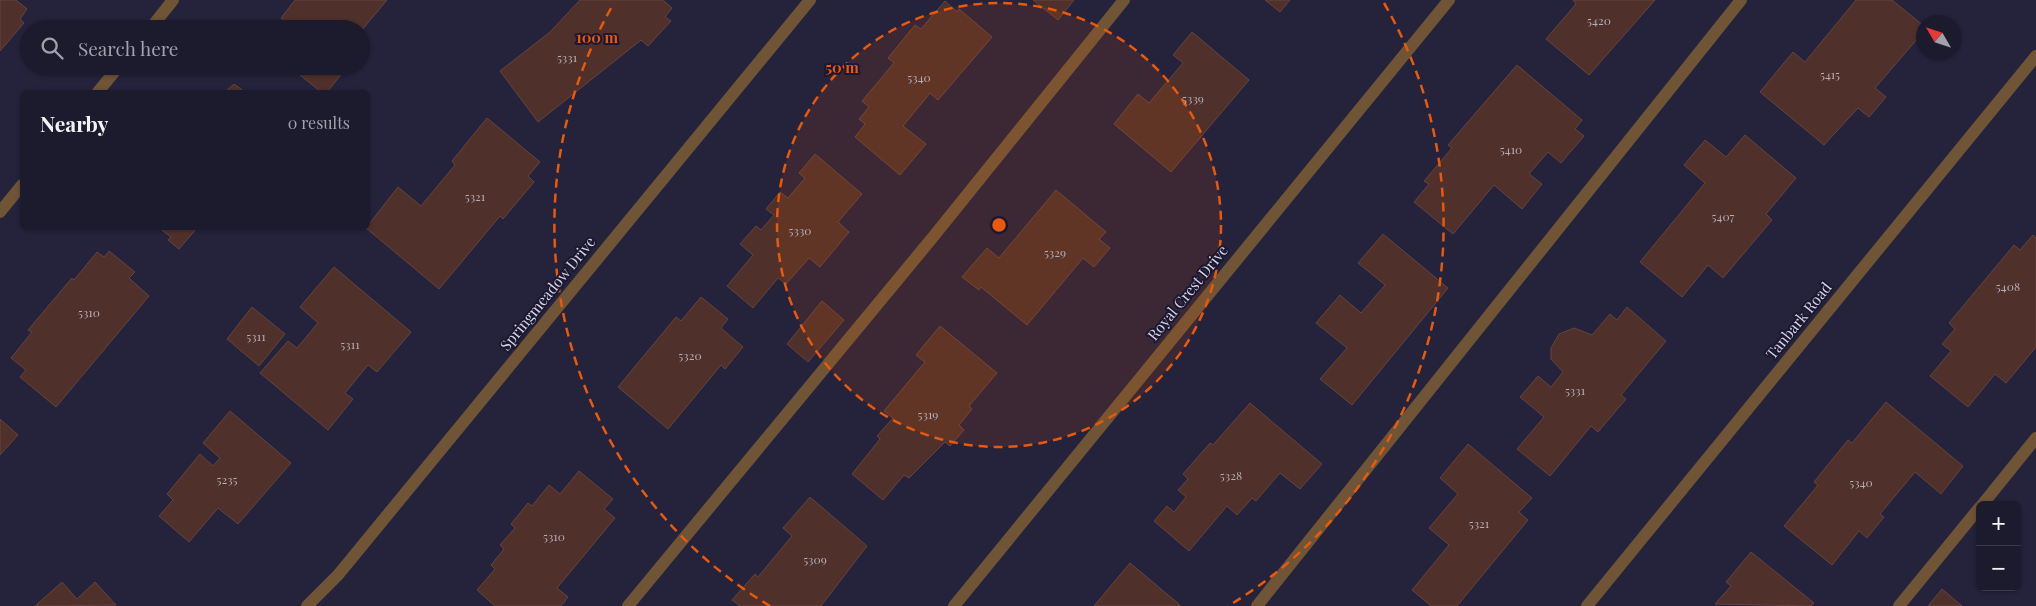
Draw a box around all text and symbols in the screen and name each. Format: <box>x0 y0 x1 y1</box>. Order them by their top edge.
house number: 5420 <box>1587 12 1611 28</box>
north arrow <box>1916 15 1961 60</box>
search box <box>20 20 370 75</box>
text: 100 m <box>576 27 619 47</box>
icon: search <box>38 34 66 62</box>
text: Search here <box>78 35 178 61</box>
house number: 5331 <box>557 49 578 65</box>
text: 50 m <box>825 57 859 77</box>
house number: 5415 <box>1820 66 1840 82</box>
house number: 5340 <box>907 69 931 85</box>
house number: 5339 <box>1182 90 1204 106</box>
text: Nearby <box>40 109 109 137</box>
text: 0 results <box>288 112 350 133</box>
house number: 5410 <box>1500 141 1522 157</box>
house number: 5321 <box>465 188 486 204</box>
house number: 5407 <box>1712 208 1735 224</box>
centre of rings <box>990 216 1008 234</box>
house number: 5330 <box>788 222 812 238</box>
street label: Springmeadow Drive <box>495 232 599 355</box>
street label: Royal Crest Drive <box>1143 241 1232 344</box>
house number: 5329 <box>1044 244 1066 260</box>
street label: Tanbark Road <box>1761 277 1836 363</box>
house number: 5408 <box>1996 278 2020 294</box>
house number: 5310 <box>78 304 100 320</box>
house number: 5311 <box>246 328 266 344</box>
house number: 5311 <box>340 336 360 352</box>
house number: 5320 <box>678 347 702 363</box>
house number: 5331 <box>1565 382 1586 398</box>
house number: 5319 <box>918 406 938 422</box>
house number: 5328 <box>1220 467 1242 483</box>
house number: 5235 <box>216 471 238 487</box>
house number: 5340 <box>1849 474 1873 490</box>
map controls <box>1976 501 2021 591</box>
button: + <box>1976 501 2021 546</box>
house number: 5321 <box>1469 515 1490 531</box>
house number: 5310 <box>543 528 565 544</box>
button: − <box>1976 546 2021 591</box>
house number: 5309 <box>803 551 827 567</box>

